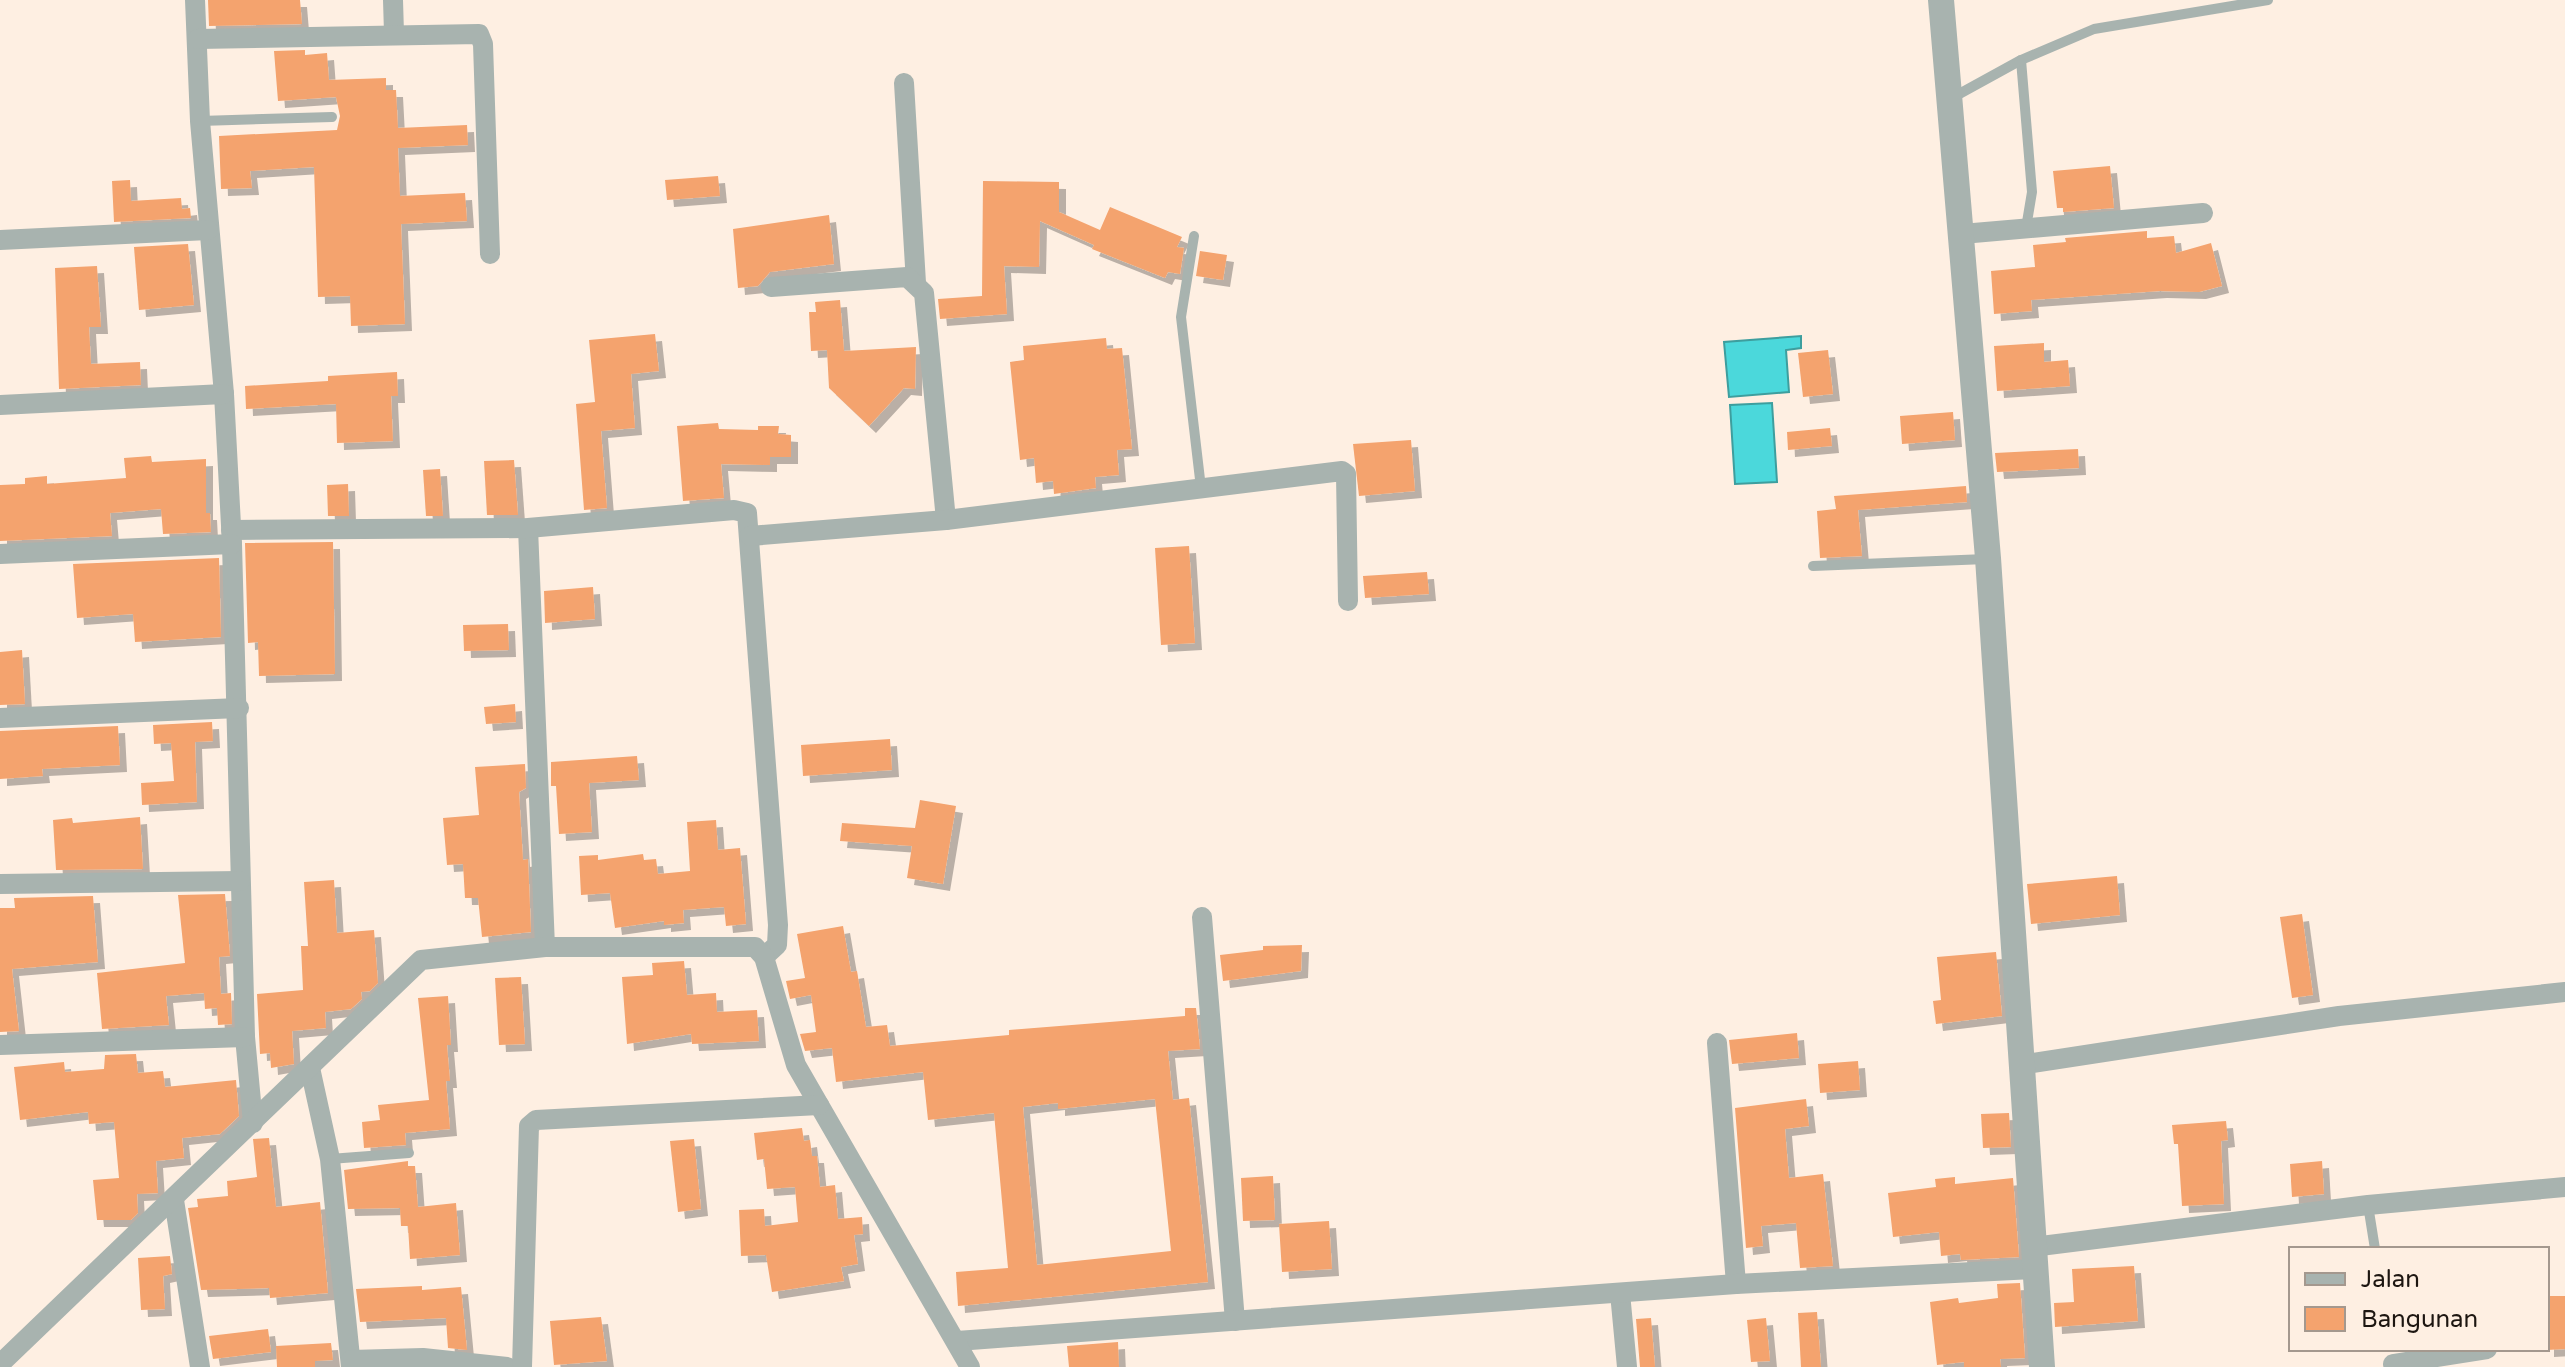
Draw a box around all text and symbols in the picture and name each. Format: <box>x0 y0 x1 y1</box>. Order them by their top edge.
legend <box>2289 1247 2549 1351</box>
text: Jalan <box>2361 1265 2420 1294</box>
text: Bangunan <box>2361 1305 2478 1334</box>

